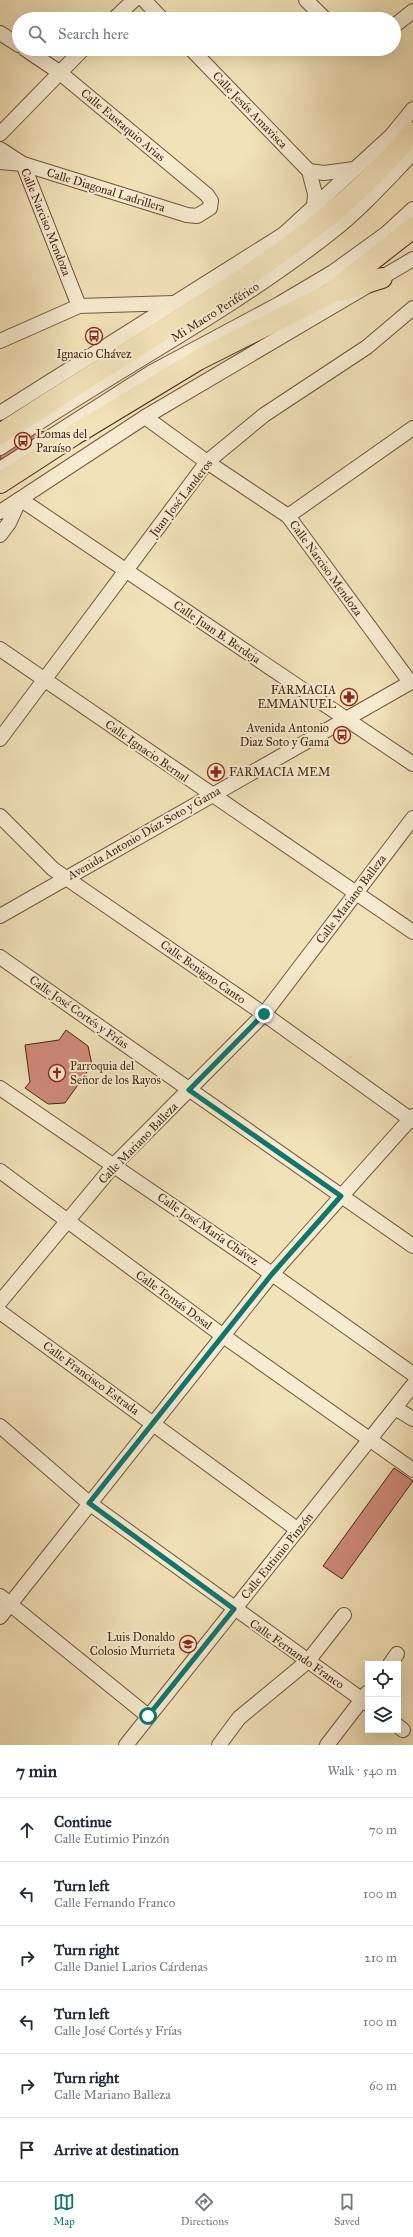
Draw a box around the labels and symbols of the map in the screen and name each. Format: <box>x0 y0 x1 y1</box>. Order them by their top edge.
street label: Calle Jesús Amavisca <box>209 69 291 153</box>
street label: Calle Eustaquio Arias <box>77 86 168 165</box>
street label: Calle Diagonal Ladrillera <box>45 165 168 216</box>
street label: Calle Narciso Mendoza <box>18 166 74 279</box>
street label: Mi Macro Periférico <box>168 279 262 345</box>
bus stop icon: Ignacio Chávez <box>84 326 104 346</box>
place label: Ignacio Chávez <box>56 347 132 362</box>
place label: Lomas del Paraíso <box>36 427 88 455</box>
bus stop icon: Lomas del Paraíso <box>13 431 33 451</box>
street label: Juan José Landeros <box>145 457 216 542</box>
street label: Calle Narciso Mendoza <box>287 517 366 619</box>
street label: Calle Juan B. Berdeja <box>170 598 264 668</box>
place label: FARMACIA EMMANUEL <box>257 683 336 711</box>
pharmacy icon: FARMACIA EMMANUEL <box>339 687 359 707</box>
street label: Calle Ignacio Bernal <box>102 717 192 786</box>
place label: Avenida Antonio Diaz Soto y Gama <box>240 721 330 749</box>
bus stop icon: Avenida Antonio Diaz Soto y Gama <box>332 725 352 745</box>
pharmacy icon: FARMACIA MEM <box>206 762 226 782</box>
place label: FARMACIA MEM <box>229 765 330 779</box>
street label: Avenida Antonio Díaz Soto y Gama <box>64 783 224 883</box>
street label: Calle Mariano Balleza <box>313 851 390 946</box>
street label: Calle Benigno Canto <box>157 937 248 1007</box>
street label: Calle José Cortés y Frías <box>26 972 131 1052</box>
route end <box>255 1005 273 1023</box>
place label: Parroquia del Señor de los Rayos <box>70 1059 161 1087</box>
church icon: Parroquia del Señor de los Rayos <box>47 1063 67 1083</box>
street label: Calle Mariano Balleza <box>95 1099 181 1187</box>
street label: Calle José María Chávez <box>154 1190 262 1269</box>
street label: Calle Tomás Dosal <box>133 1268 216 1333</box>
street label: Calle Francisco Estrada <box>40 1338 143 1418</box>
street label: Calle Eutimio Pinzón <box>238 1510 316 1602</box>
street label: Calle Fernando Franco <box>247 1616 347 1692</box>
place label: Luis Donaldo Colosio Murrieta <box>90 1630 176 1658</box>
school or university icon: Luis Donaldo Colosio Murrieta <box>178 1634 198 1654</box>
route start <box>139 1707 157 1725</box>

